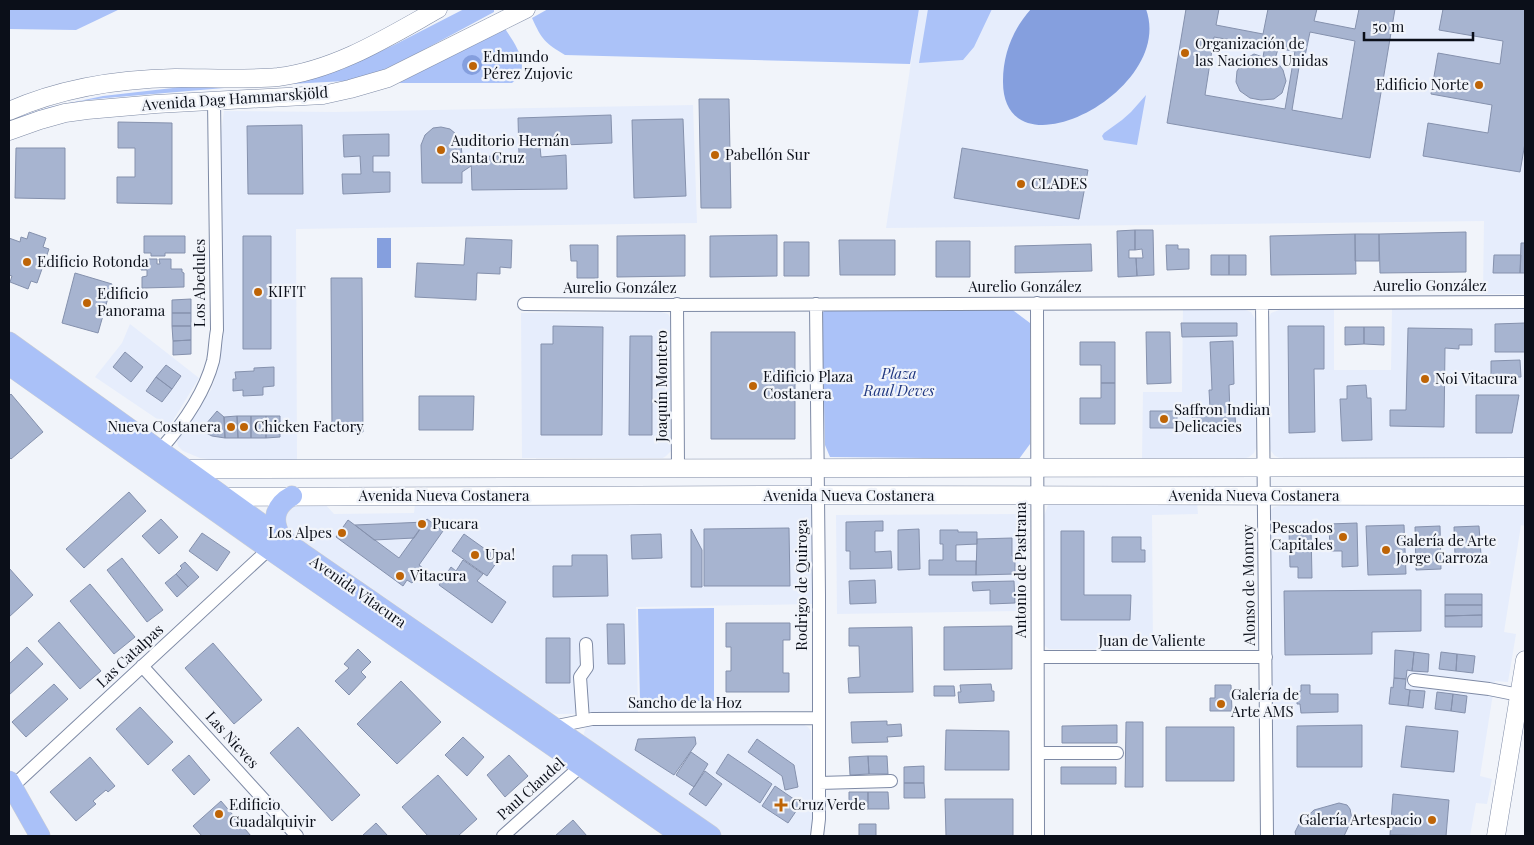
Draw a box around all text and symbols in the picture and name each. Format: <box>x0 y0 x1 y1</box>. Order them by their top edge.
scale bar <box>1364 10 1473 42</box>
text: 50 m <box>1372 16 1405 36</box>
place label: Organización de las Naciones Unidas <box>1195 33 1328 70</box>
place label: Edmundo Pérez Zujovic <box>483 46 573 83</box>
marker: Organización de las Naciones Unidas <box>1179 47 1191 59</box>
marker: Edmundo Pérez Zujovic <box>467 60 479 72</box>
place label: Edificio Norte <box>1376 74 1469 94</box>
marker: Edificio Norte <box>1473 79 1485 91</box>
street label: Avenida Dag Hammarskjöld <box>140 81 329 115</box>
place label: Auditorio Hernán Santa Cruz <box>450 130 569 167</box>
marker: Auditorio Hernán Santa Cruz <box>435 144 447 156</box>
place label: Pabellón Sur <box>725 144 810 164</box>
marker: Pabellón Sur <box>709 149 721 161</box>
place label: CLADES <box>1031 173 1087 193</box>
marker: CLADES <box>1015 178 1027 190</box>
street label: Los Abedules <box>189 239 209 327</box>
place label: Edificio Rotonda <box>37 251 149 271</box>
marker: Edificio Rotonda <box>21 256 33 268</box>
street label: Aurelio González <box>1372 275 1487 295</box>
street label: Aurelio González <box>967 276 1082 296</box>
street label: Aurelio González <box>562 277 677 297</box>
place label: KIFIT <box>268 281 306 301</box>
place label: Edificio Panorama <box>97 283 166 320</box>
marker: KIFIT <box>252 286 264 298</box>
marker: Edificio Panorama <box>81 297 93 309</box>
street label: Joaquín Montero <box>651 330 671 443</box>
park label: Plaza Raul Deves <box>862 363 935 400</box>
place label: Edificio Plaza Costanera <box>763 366 854 403</box>
place label: Noi Vitacura <box>1435 368 1518 388</box>
marker: Noi Vitacura <box>1419 373 1431 385</box>
marker: Edificio Plaza Costanera <box>747 380 759 392</box>
place label: Saffron Indian Delicacies <box>1174 399 1270 436</box>
marker: Saffron Indian Delicacies <box>1158 413 1170 425</box>
place label: Nueva Costanera <box>107 416 222 436</box>
place label: Chicken Factory <box>254 416 364 436</box>
marker: Nueva Costanera <box>225 421 237 433</box>
marker: Chicken Factory <box>238 421 250 433</box>
street label: Avenida Nueva Costanera <box>358 485 530 505</box>
street label: Avenida Nueva Costanera <box>763 485 935 505</box>
street label: Avenida Nueva Costanera <box>1168 485 1340 505</box>
street label: Antonio de Pastrana <box>1010 501 1030 639</box>
place label: Pucara <box>432 513 479 533</box>
place label: Pescados Capitales <box>1271 517 1333 554</box>
marker: Pucara <box>416 518 428 530</box>
street label: Rodrigo de Quiroga <box>791 519 811 651</box>
place label: Los Alpes <box>268 522 332 542</box>
street label: Alonso de Monroy <box>1237 524 1259 647</box>
marker: Los Alpes <box>336 527 348 539</box>
place label: Galería de Arte Jorge Carroza <box>1395 530 1496 567</box>
marker: Pescados Capitales <box>1337 531 1349 543</box>
place label: Upa! <box>485 544 515 564</box>
marker: Galería de Arte Jorge Carroza <box>1380 544 1392 556</box>
marker: Upa! <box>469 549 481 561</box>
street label: Avenida Vitacura <box>306 550 411 632</box>
place label: Vitacura <box>409 565 467 585</box>
marker: Vitacura <box>394 570 406 582</box>
street label: Las Catalpas <box>92 619 167 691</box>
street label: Juan de Valiente <box>1097 630 1206 650</box>
place label: Galería de Arte AMS <box>1230 684 1299 721</box>
street label: Sancho de la Hoz <box>628 692 742 712</box>
marker: Galería de Arte AMS <box>1215 698 1227 710</box>
street label: Las Nieves <box>202 706 264 772</box>
street label: Paul Claudel <box>492 753 568 824</box>
place label: Edificio Guadalquivir <box>229 794 316 831</box>
place label: Cruz Verde <box>791 794 866 814</box>
marker: Cruz Verde <box>775 799 787 811</box>
marker: Edificio Guadalquivir <box>213 808 225 820</box>
place label: Galería Artespacio <box>1299 809 1422 829</box>
marker: Galería Artespacio <box>1426 814 1438 826</box>

